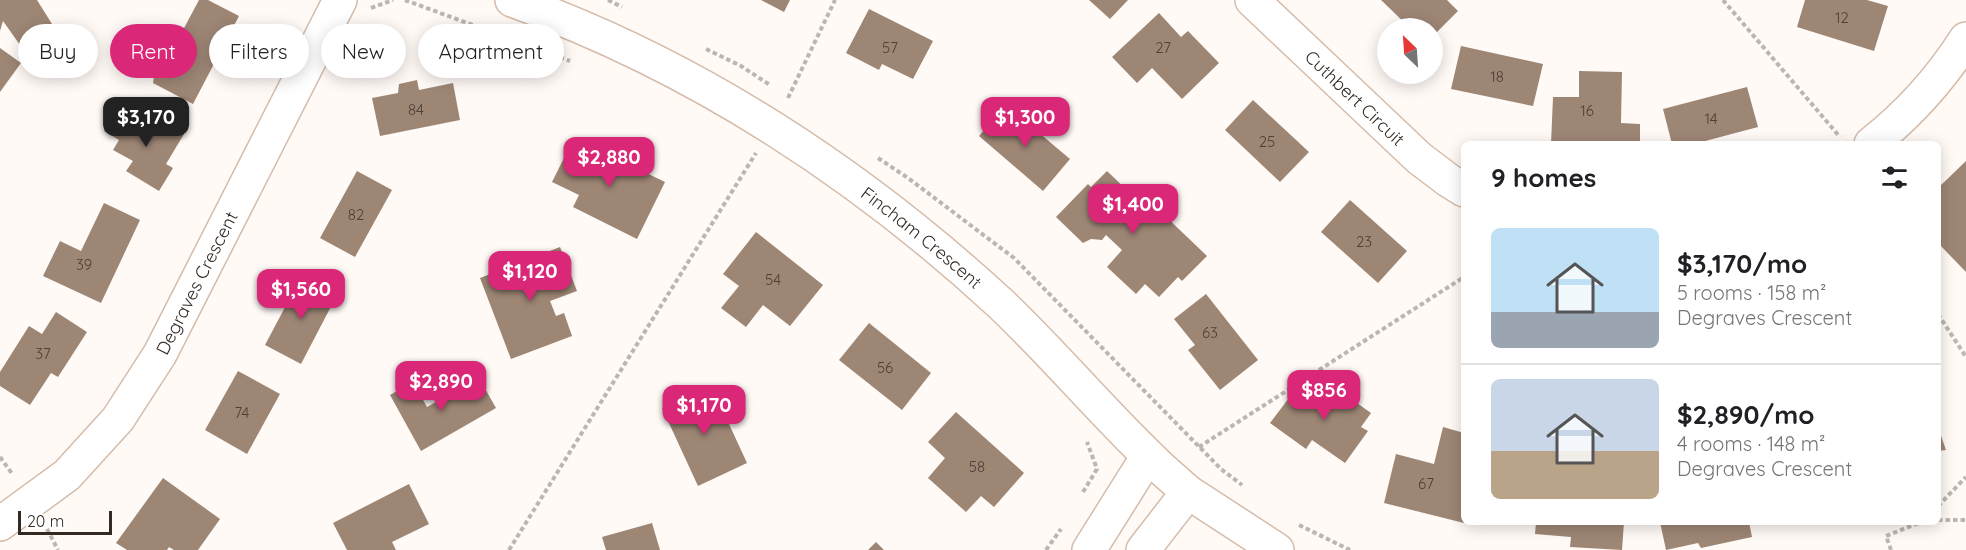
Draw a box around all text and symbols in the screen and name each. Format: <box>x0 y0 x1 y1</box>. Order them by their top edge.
house number: 12 <box>1835 8 1849 27</box>
north arrow <box>1377 18 1443 84</box>
map controls <box>1377 18 1443 84</box>
chip: Buy <box>18 24 98 78</box>
chip: Rent <box>110 24 197 78</box>
chip: Filters <box>209 24 309 78</box>
chip: New <box>321 24 406 78</box>
chip: Apartment <box>418 24 564 78</box>
house number: 57 <box>882 38 898 57</box>
house number: 27 <box>1155 38 1171 57</box>
street label: Cuthbert Circuit <box>1300 45 1410 150</box>
house number: 18 <box>1490 67 1504 86</box>
pin: $3,170 <box>97 97 195 148</box>
pin: $1,300 <box>976 97 1074 148</box>
house number: 84 <box>408 100 424 119</box>
house number: 16 <box>1580 101 1594 120</box>
text: $3,170 <box>117 104 175 129</box>
text: $1,300 <box>995 104 1055 129</box>
house number: 14 <box>1704 109 1718 128</box>
house number: 25 <box>1259 132 1275 151</box>
pin: $2,880 <box>560 137 658 188</box>
text: $2,880 <box>577 144 641 169</box>
text: 9 homes <box>1491 161 1596 194</box>
icon: filters <box>1878 161 1911 194</box>
street label: Fincham Crescent <box>857 181 987 293</box>
pin: $1,400 <box>1084 184 1182 235</box>
text: $1,400 <box>1102 191 1164 216</box>
house number: 82 <box>348 205 364 224</box>
street label: Degraves Crescent <box>150 207 242 358</box>
house number: 23 <box>1356 232 1372 251</box>
text: $3,170/mo <box>1677 247 1807 280</box>
pin: $1,120 <box>481 251 579 302</box>
icon: home <box>1539 252 1611 324</box>
house number: 39 <box>76 255 92 274</box>
text: $1,120 <box>502 258 558 283</box>
pin: $1,560 <box>252 269 350 320</box>
house number: 54 <box>765 270 781 289</box>
text: $1,560 <box>271 276 331 301</box>
text: 5 rooms · 158 m² <box>1677 280 1826 305</box>
text: Degraves Crescent <box>1677 305 1852 330</box>
house number: 63 <box>1202 323 1218 342</box>
house number: 37 <box>35 344 51 363</box>
house number: 56 <box>877 358 893 377</box>
pin: $2,890 <box>392 361 490 412</box>
text: $2,890 <box>409 368 473 393</box>
pin: $856 <box>1288 370 1360 421</box>
text: $856 <box>1301 377 1347 402</box>
pin: $1,170 <box>655 385 753 436</box>
text: $1,170 <box>677 392 731 417</box>
text: $2,890/mo <box>1677 398 1814 431</box>
house number: 74 <box>234 403 250 422</box>
icon: home <box>1539 403 1611 475</box>
text: 4 rooms · 148 m² <box>1677 431 1825 456</box>
text: Degraves Crescent <box>1677 456 1852 481</box>
house number: 58 <box>969 457 985 476</box>
house number: 67 <box>1418 474 1434 493</box>
scale bar <box>18 508 112 536</box>
text: 20 m <box>27 511 64 531</box>

